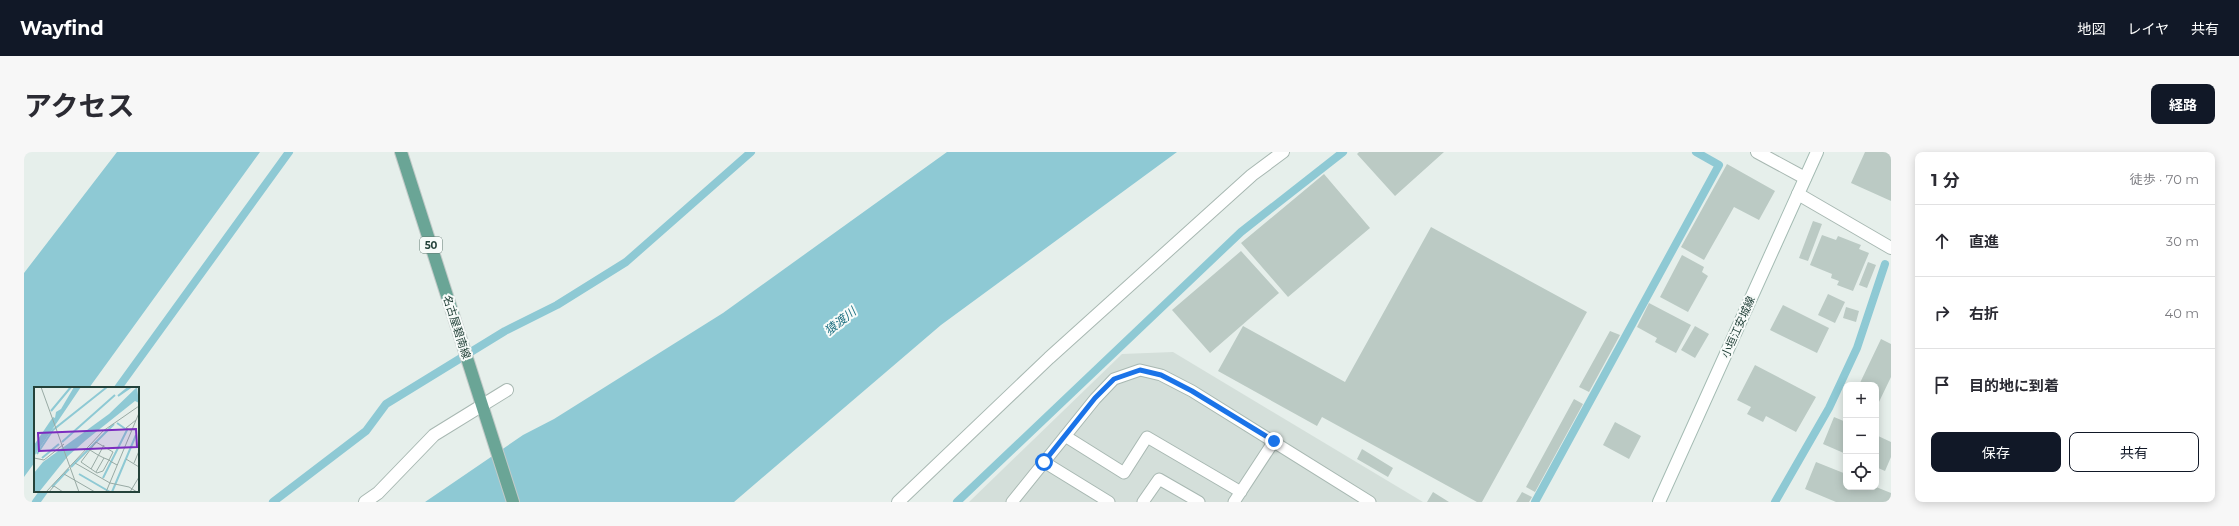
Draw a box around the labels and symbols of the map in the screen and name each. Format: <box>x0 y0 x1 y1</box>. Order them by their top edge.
road number: 50 <box>420 237 442 253</box>
street label: 名古屋碧南線 <box>440 293 474 361</box>
street label: 小垣江安城線 <box>1718 294 1758 360</box>
water label: 猿渡川 <box>821 303 860 338</box>
inset map <box>34 387 139 492</box>
route end <box>1265 432 1283 450</box>
route start <box>1035 453 1053 471</box>

